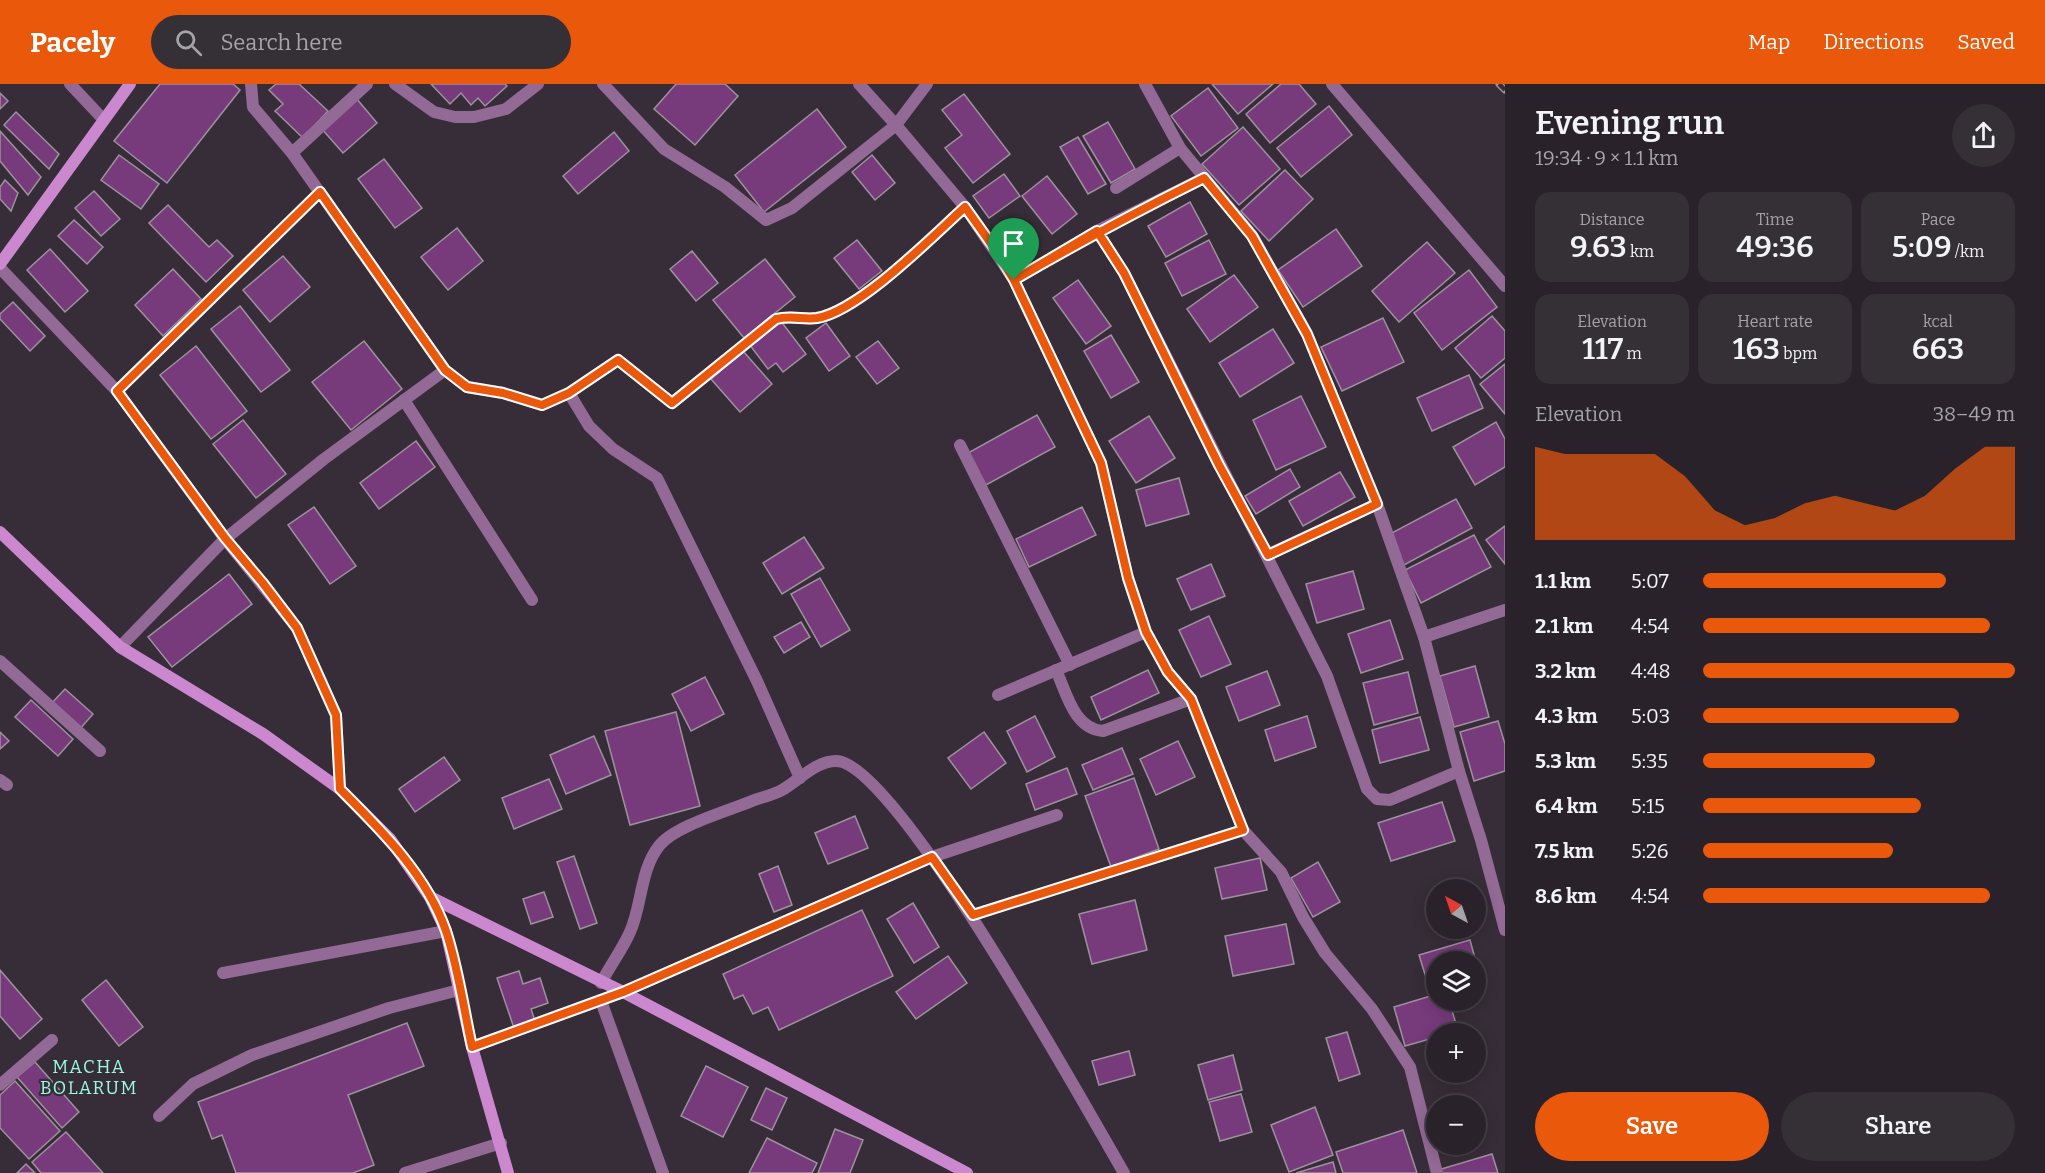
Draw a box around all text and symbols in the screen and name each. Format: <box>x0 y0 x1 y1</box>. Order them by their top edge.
search box <box>151 15 571 69</box>
text: Pacely <box>30 26 115 59</box>
icon: search <box>172 26 205 59</box>
text: Search here <box>220 29 343 56</box>
text: Map <box>1748 29 1790 55</box>
text: Directions <box>1823 29 1924 55</box>
text: Saved <box>1957 29 2015 55</box>
text: Evening run <box>1535 103 1724 143</box>
button: share <box>1952 104 2015 167</box>
text: 19:34 · 9 × 1.1 km <box>1535 146 1678 170</box>
text: Distance <box>1580 210 1644 229</box>
text: Time <box>1756 210 1794 229</box>
text: Pace <box>1921 210 1955 229</box>
pin <box>988 218 1039 280</box>
icon: arrive <box>997 227 1030 260</box>
text: 9.63 <box>1570 229 1627 265</box>
text: 49:36 <box>1736 229 1814 265</box>
text: 5:09 <box>1892 229 1952 265</box>
text: km <box>1627 242 1654 261</box>
text: /km <box>1952 242 1984 261</box>
text: Elevation <box>1577 312 1647 331</box>
text: Heart rate <box>1737 312 1813 331</box>
text: kcal <box>1923 312 1953 331</box>
text: 117 <box>1582 331 1623 367</box>
text: 163 <box>1733 331 1780 367</box>
text: 663 <box>1912 331 1964 367</box>
text: m <box>1623 344 1642 363</box>
text: bpm <box>1780 344 1817 363</box>
text: Elevation <box>1535 402 1622 426</box>
text: 38–49 m <box>1933 402 2015 426</box>
text: 1.1 km <box>1535 569 1591 593</box>
text: 5:07 <box>1631 569 1669 593</box>
text: 2.1 km <box>1535 614 1593 638</box>
text: 4:54 <box>1631 614 1669 638</box>
text: 3.2 km <box>1535 659 1596 683</box>
text: 4:48 <box>1631 659 1671 683</box>
text: 4.3 km <box>1535 704 1598 728</box>
text: 5:03 <box>1631 704 1670 728</box>
text: 5.3 km <box>1535 749 1596 773</box>
text: 5:35 <box>1631 749 1668 773</box>
text: 6.4 km <box>1535 794 1598 818</box>
text: 5:15 <box>1631 794 1665 818</box>
text: 7.5 km <box>1535 839 1594 863</box>
text: 5:26 <box>1631 839 1669 863</box>
north arrow <box>1426 879 1486 939</box>
map controls <box>1426 879 1486 1155</box>
text: 8.6 km <box>1535 884 1597 908</box>
text: 4:54 <box>1631 884 1669 908</box>
button: layers <box>1426 951 1486 1011</box>
button: + <box>1426 1023 1486 1083</box>
district label: MACHA BOLARUM <box>40 1056 138 1099</box>
button: Save <box>1535 1092 1769 1161</box>
button: Share <box>1781 1092 2015 1161</box>
button: − <box>1426 1095 1486 1155</box>

